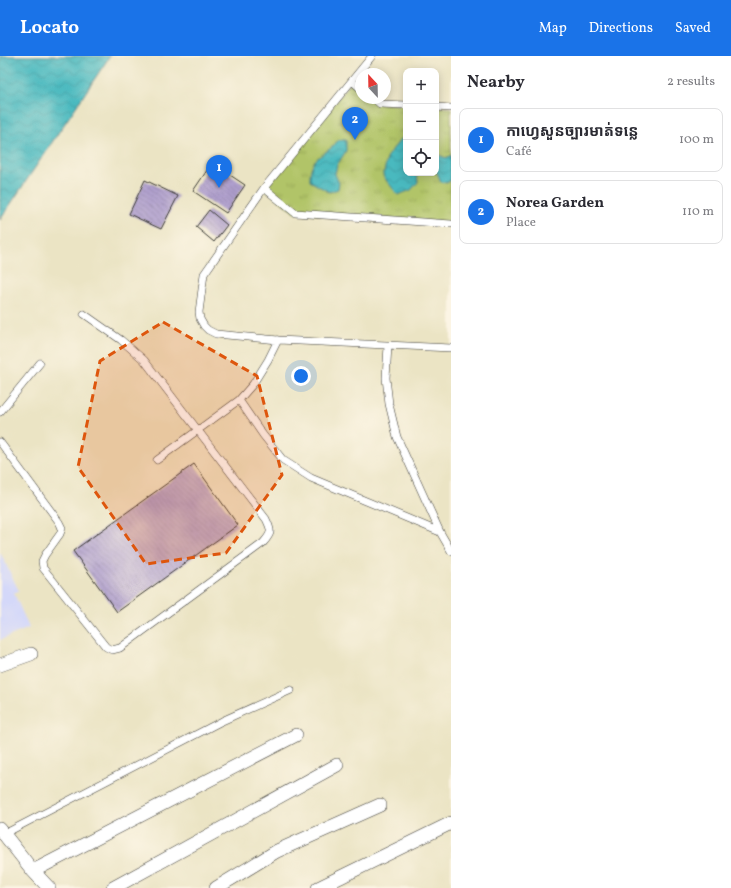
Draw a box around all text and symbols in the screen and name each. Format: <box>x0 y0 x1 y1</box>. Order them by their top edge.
text: Locato <box>20 15 79 41</box>
text: Map <box>539 19 567 38</box>
text: Directions <box>589 19 653 38</box>
text: Saved <box>675 19 711 38</box>
north arrow <box>355 68 391 104</box>
map controls <box>403 68 439 176</box>
button: + <box>403 68 439 104</box>
text: Nearby <box>467 71 525 94</box>
text: 2 results <box>667 73 715 91</box>
button: − <box>403 104 439 140</box>
pin: 2 <box>342 107 368 140</box>
text: កាហ្វេសួនច្បារមាត់ទន្លេ <box>506 122 638 143</box>
text: 1 <box>478 131 484 149</box>
text: 100 m <box>679 131 714 149</box>
button: locate <box>403 140 439 176</box>
text: Café <box>506 143 532 161</box>
pin: 1 <box>206 155 232 188</box>
text: Norea Garden <box>506 193 604 214</box>
text: 2 <box>478 203 484 221</box>
text: 110 m <box>682 203 714 221</box>
text: Place <box>506 214 536 232</box>
your location <box>291 366 311 386</box>

